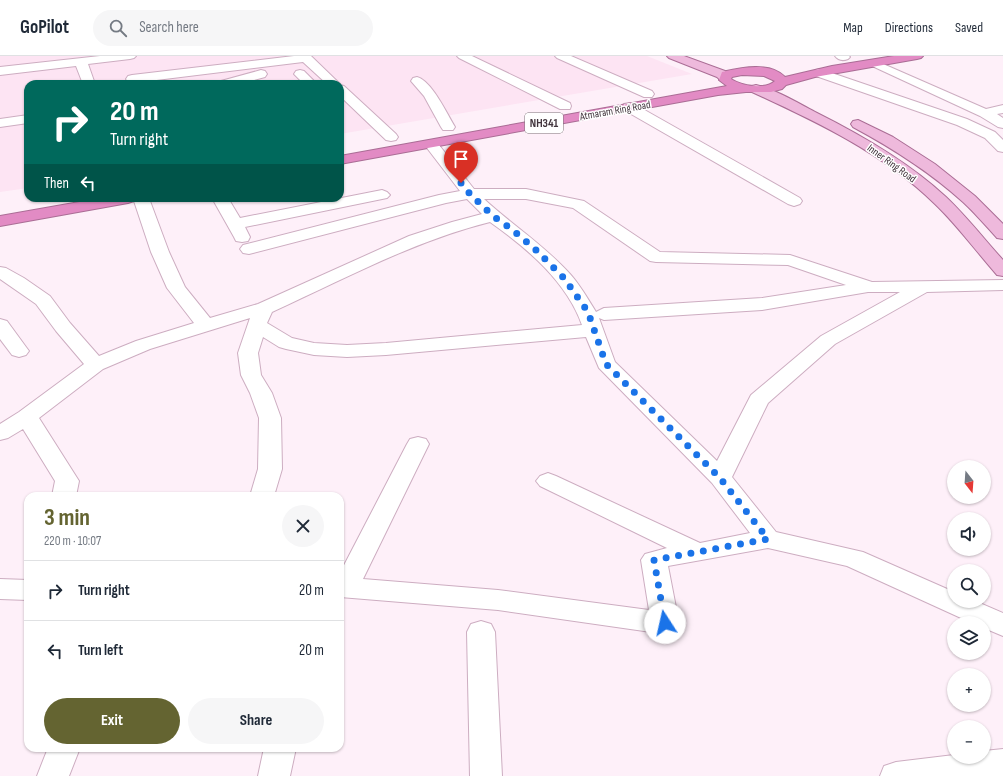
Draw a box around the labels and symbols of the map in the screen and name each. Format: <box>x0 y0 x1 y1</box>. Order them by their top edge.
street label: Atmaram Ring Road <box>578 98 652 123</box>
road number: NH341 <box>525 113 563 133</box>
street label: Inner Ring Road <box>865 141 919 186</box>
pin <box>444 142 478 183</box>
north arrow <box>947 460 991 504</box>
position arrow <box>644 602 686 644</box>

